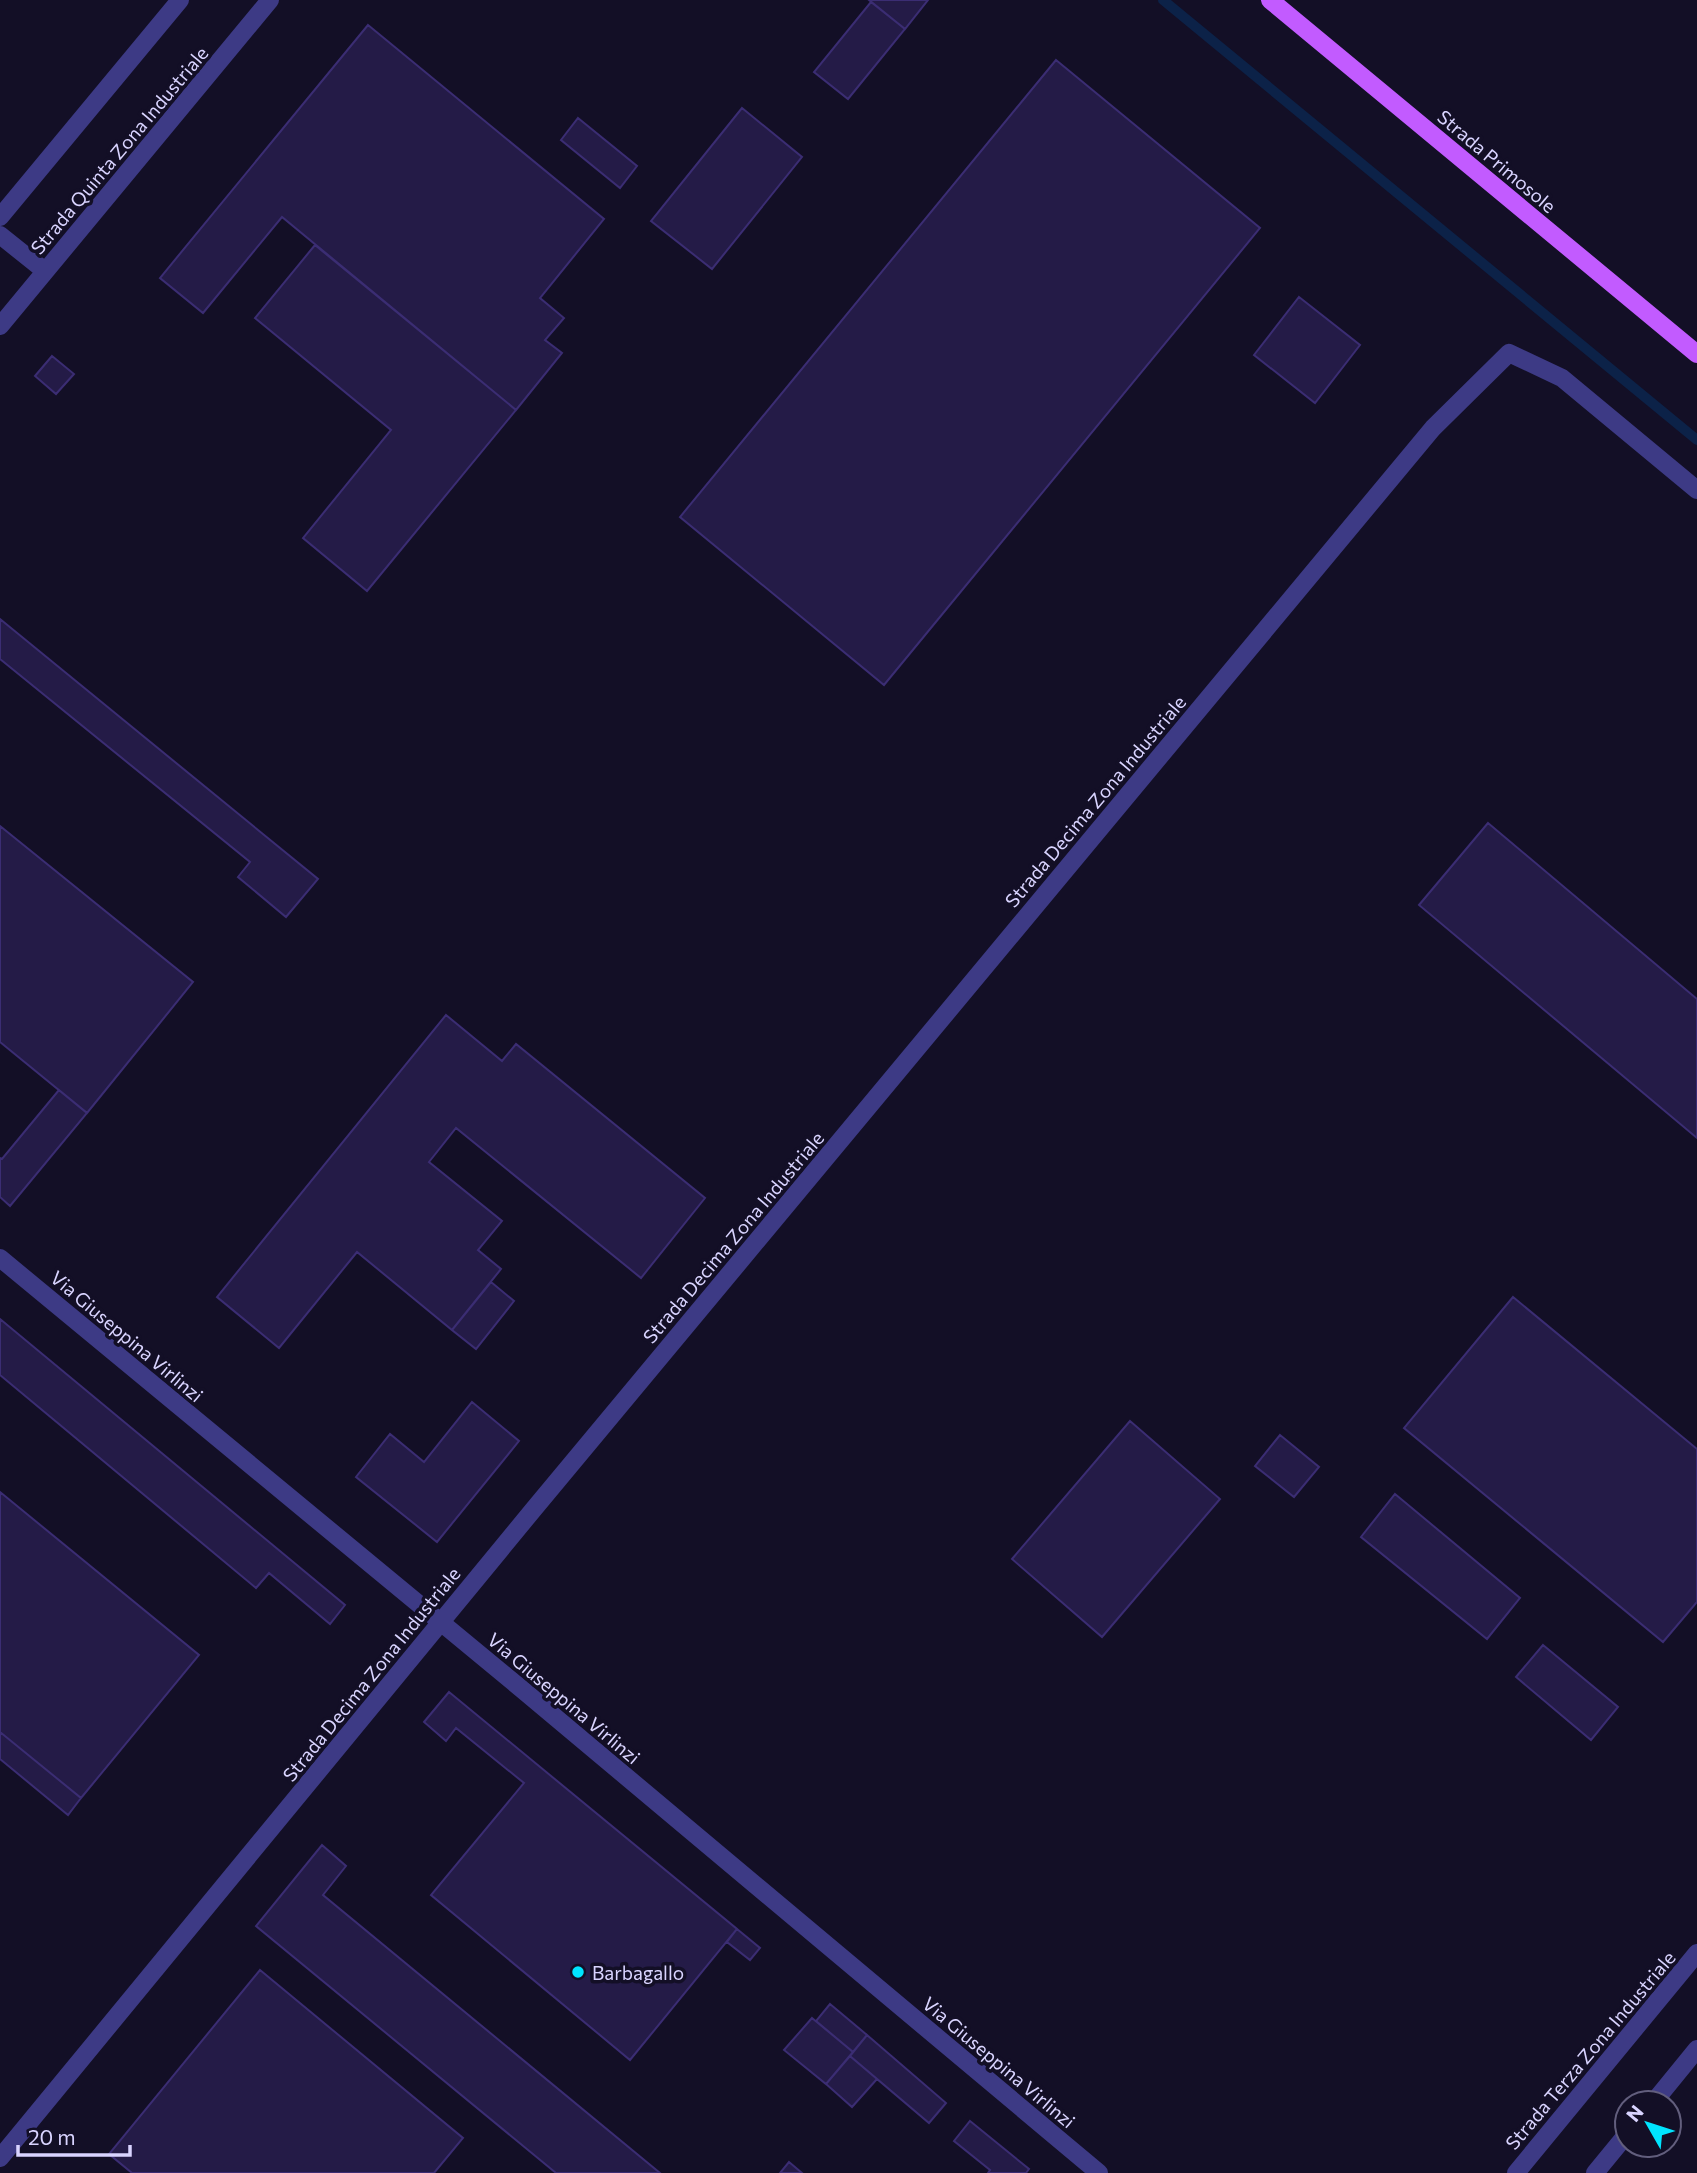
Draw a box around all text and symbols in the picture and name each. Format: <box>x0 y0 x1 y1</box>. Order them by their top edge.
street label: Strada Quinta Zona Industriale <box>25 42 213 258</box>
street label: Strada Primosole <box>1433 105 1561 217</box>
street label: Strada Decima Zona Industriale <box>1000 691 1190 911</box>
street label: Strada Decima Zona Industriale <box>638 1127 828 1347</box>
street label: Via Giuseppina Virlinzi <box>46 1266 208 1406</box>
street label: Strada Decima Zona Industriale <box>277 1562 465 1786</box>
street label: Via Giuseppina Virlinzi <box>483 1628 645 1768</box>
street label: Strada Terza Zona Industriale <box>1500 1946 1680 2154</box>
place label: Barbagallo <box>592 1961 684 1984</box>
marker: Barbagallo <box>570 1964 586 1980</box>
street label: Via Giuseppina Virlinzi <box>918 1992 1080 2132</box>
north arrow <box>1613 2089 1683 2159</box>
text: N <box>1621 2100 1648 2126</box>
scale bar <box>18 2114 130 2158</box>
text: 20 m <box>28 2124 76 2149</box>

